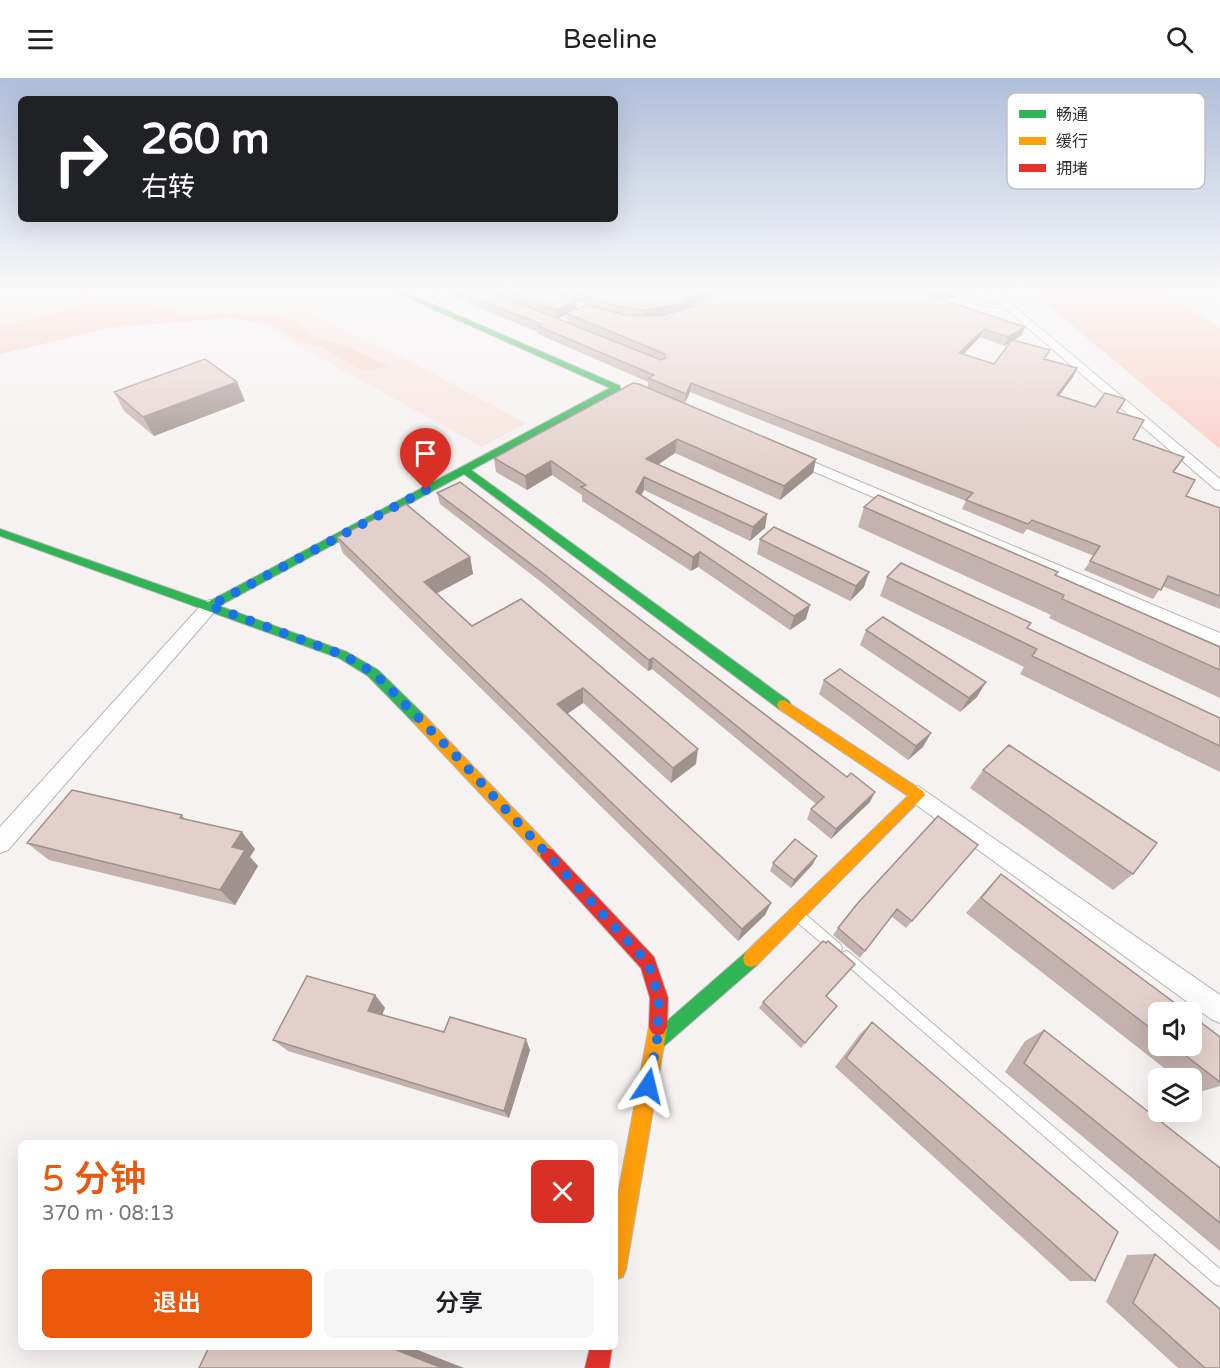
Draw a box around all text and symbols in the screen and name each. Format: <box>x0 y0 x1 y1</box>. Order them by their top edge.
icon: menu <box>24 23 57 56</box>
text: Beeline <box>563 23 657 56</box>
icon: search <box>1163 23 1196 56</box>
legend <box>1007 93 1205 189</box>
text: 畅通 <box>1056 105 1088 125</box>
text: 260 m <box>141 114 270 165</box>
icon: right <box>42 120 120 198</box>
text: 缓行 <box>1056 132 1088 152</box>
text: 拥堵 <box>1056 159 1088 179</box>
text: 右转 <box>141 171 195 204</box>
pin <box>400 428 451 490</box>
icon: arrive <box>409 437 442 470</box>
map controls <box>1148 1002 1202 1122</box>
button: sound <box>1148 1002 1202 1056</box>
position arrow <box>616 1054 680 1118</box>
button: layers <box>1148 1068 1202 1122</box>
text: 5 分钟 <box>42 1158 146 1201</box>
button: close <box>531 1160 594 1223</box>
text: 370 m · 08:13 <box>42 1202 174 1226</box>
button: 退出 <box>42 1269 312 1338</box>
button: 分享 <box>324 1269 594 1338</box>

